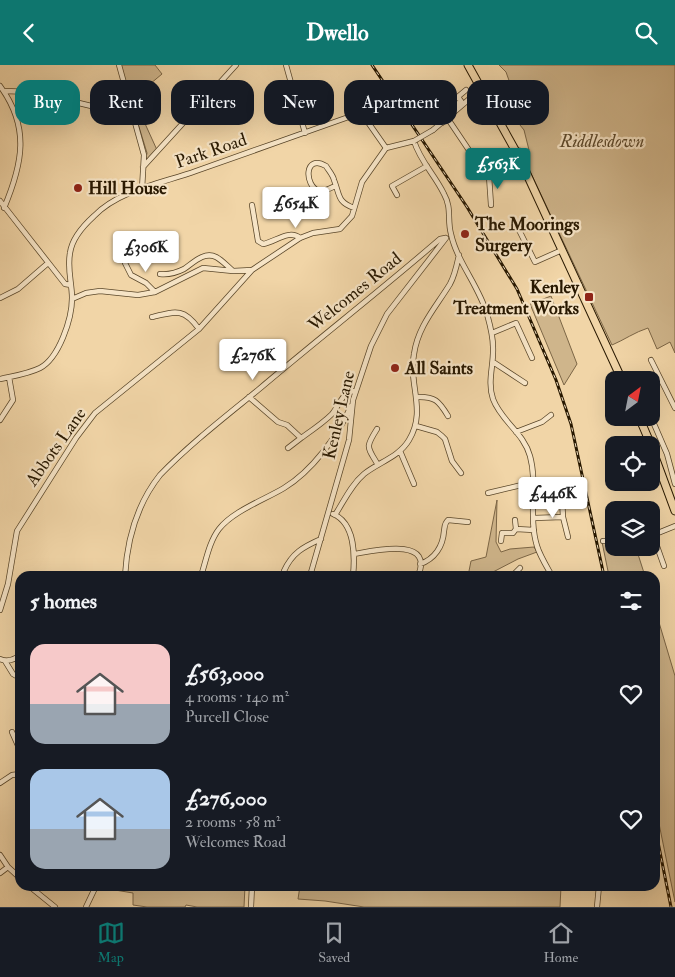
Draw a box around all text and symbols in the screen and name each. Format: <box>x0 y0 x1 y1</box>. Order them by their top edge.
icon: back <box>15 19 43 47</box>
text: Dwello <box>306 19 369 47</box>
icon: search <box>632 19 660 47</box>
chip: Buy <box>15 80 80 125</box>
chip: Rent <box>90 80 161 125</box>
chip: Filters <box>171 80 254 125</box>
chip: New <box>264 80 334 125</box>
chip: Apartment <box>344 80 457 125</box>
chip: House <box>467 80 549 125</box>
street label: Park Road <box>172 128 250 174</box>
park label: Riddlesdown <box>559 130 644 153</box>
pin: £563K <box>463 147 533 190</box>
text: £563K <box>476 154 520 174</box>
place label: Hill House <box>88 177 167 200</box>
marker: Hill House <box>72 182 84 194</box>
pin: £654K <box>261 186 331 229</box>
text: £654K <box>273 193 319 213</box>
place label: The Moorings Surgery <box>474 213 579 257</box>
marker: The Moorings Surgery <box>459 228 471 240</box>
pin: £306K <box>111 231 181 273</box>
text: £306K <box>124 237 168 257</box>
street label: Welcomes Road <box>303 247 406 337</box>
place label: Kenley Treatment Works <box>452 276 580 320</box>
marker: Kenley Treatment Works <box>583 291 595 303</box>
pin: £276K <box>218 339 288 381</box>
text: £276K <box>230 345 276 365</box>
place label: All Saints <box>404 357 473 380</box>
marker: All Saints <box>389 362 401 374</box>
street label: Kenley Lane <box>318 368 360 462</box>
north arrow <box>605 371 660 426</box>
map controls <box>605 371 660 556</box>
street label: Abbots Lane <box>20 403 92 492</box>
button: locate <box>605 436 660 491</box>
pin: £446K <box>518 477 588 519</box>
text: £446K <box>529 483 577 503</box>
button: layers <box>605 501 660 556</box>
icon: filters <box>617 587 645 615</box>
text: 5 homes <box>30 588 97 615</box>
text: £563,000 <box>185 660 264 687</box>
icon: home <box>70 664 130 724</box>
icon: heart <box>617 680 645 708</box>
text: 4 rooms · 140 m² <box>185 687 289 707</box>
text: Purcell Close <box>185 707 269 727</box>
text: £276,000 <box>185 785 267 812</box>
icon: home <box>70 789 130 849</box>
icon: heart <box>617 805 645 833</box>
text: 2 rooms · 58 m² <box>185 812 280 832</box>
text: Welcomes Road <box>185 832 286 852</box>
tab: Map <box>97 919 125 966</box>
tab: Saved <box>318 919 350 966</box>
tab: Home <box>544 919 578 966</box>

